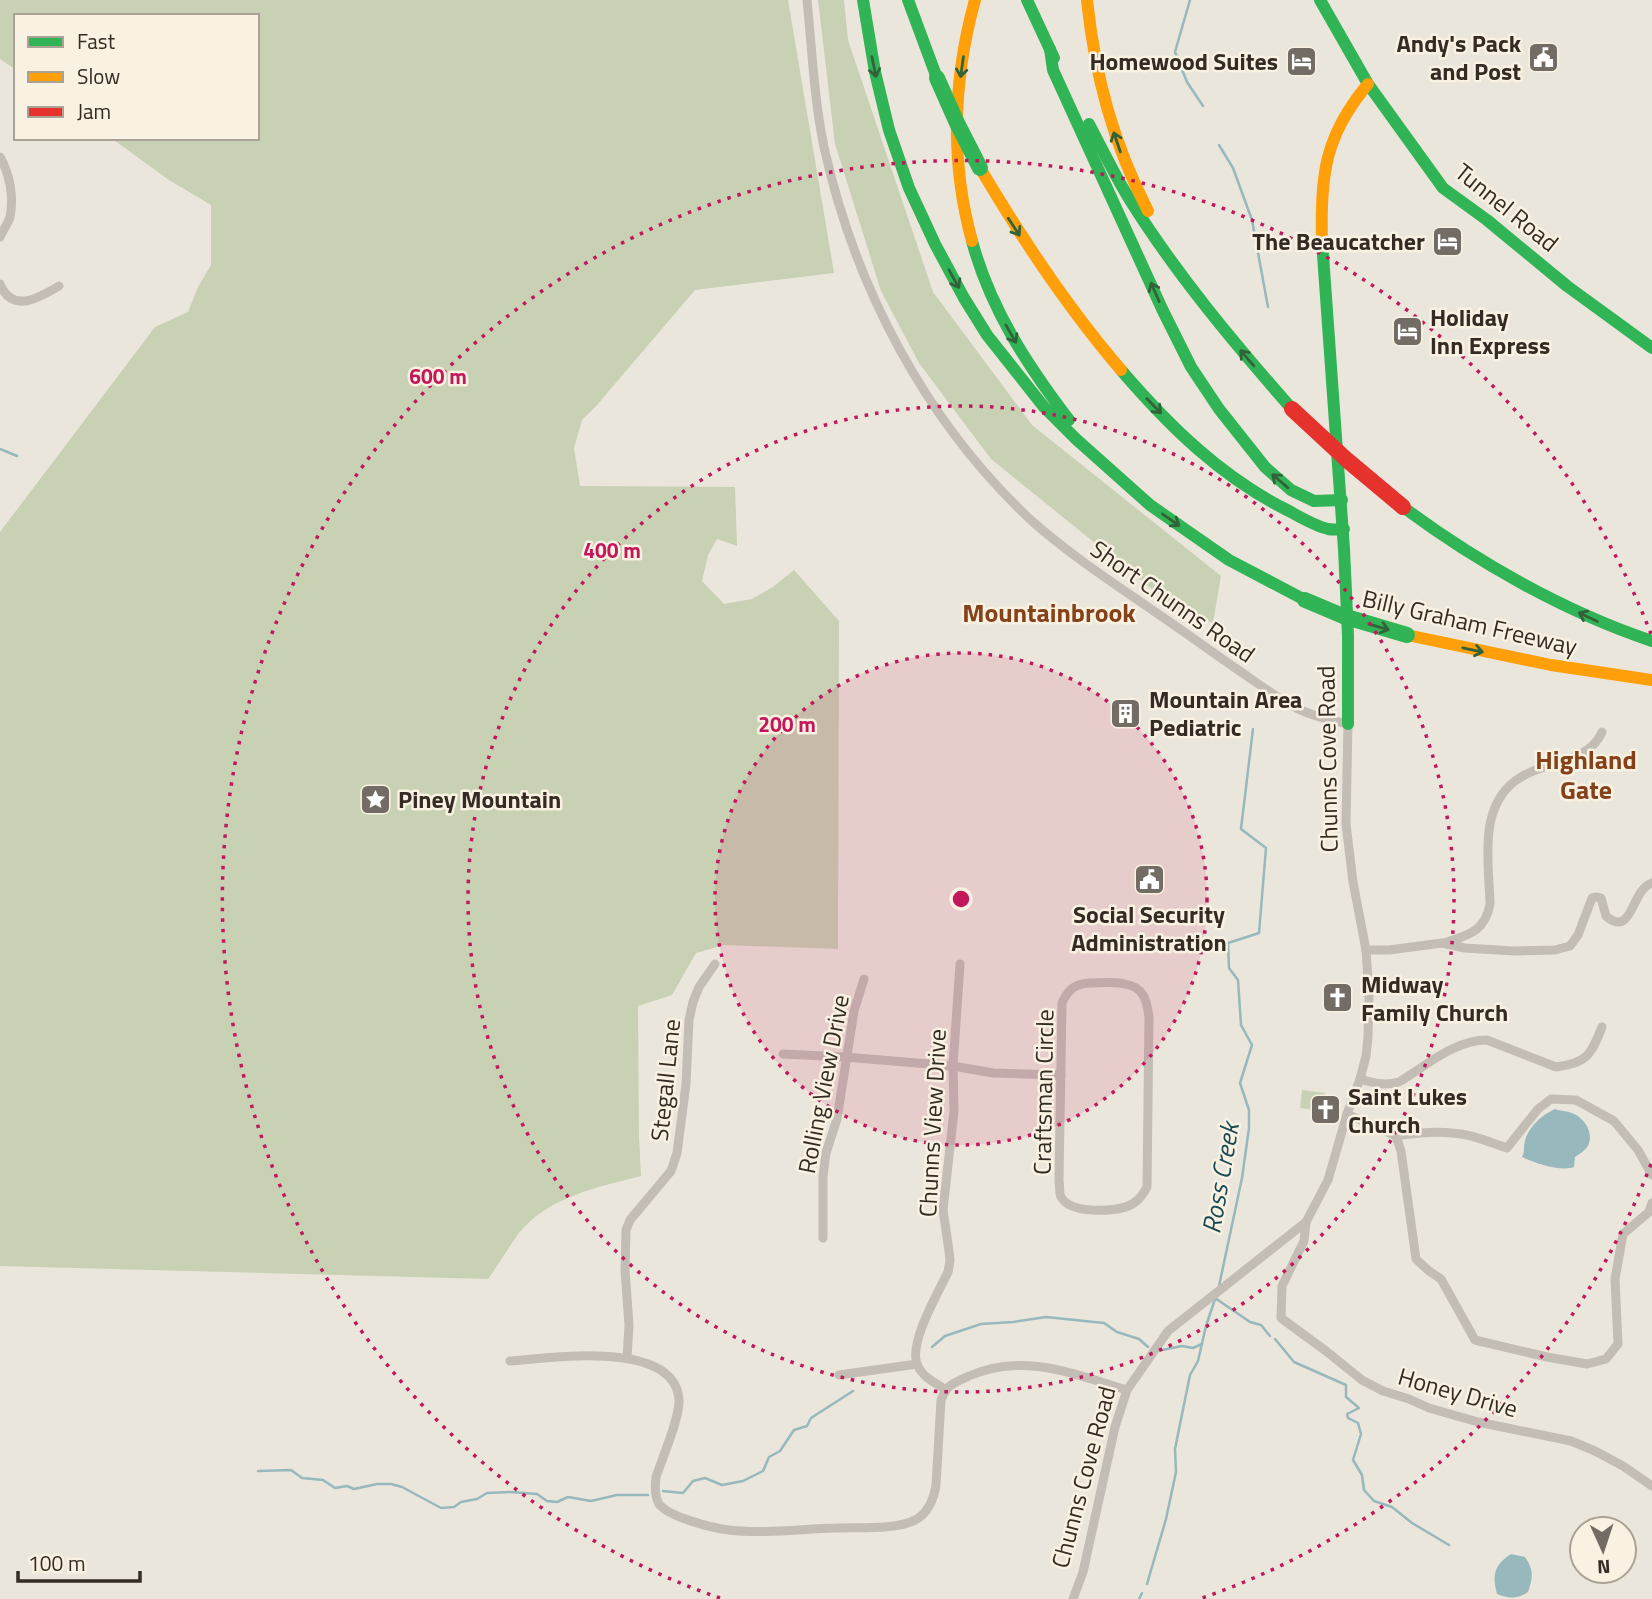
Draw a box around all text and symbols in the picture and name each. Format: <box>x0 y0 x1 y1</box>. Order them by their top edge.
legend <box>14 14 259 140</box>
text: Fast <box>77 25 116 57</box>
place label: Andy's Pack and Post <box>1396 25 1522 89</box>
public building icon: Andy's Pack and Post <box>1527 40 1561 74</box>
place label: Homewood Suites <box>1089 43 1278 79</box>
hotel icon: Homewood Suites <box>1284 44 1318 78</box>
one-way arrow <box>868 55 882 78</box>
one-way arrow <box>955 55 968 78</box>
text: Slow <box>77 60 120 92</box>
text: Jam <box>77 95 111 127</box>
one-way arrow <box>1110 131 1122 153</box>
street label: Tunnel Road <box>1448 154 1566 260</box>
one-way arrow <box>1008 216 1022 236</box>
place label: The Beaucatcher <box>1252 223 1425 259</box>
hotel icon: The Beaucatcher <box>1431 224 1465 258</box>
one-way arrow <box>948 268 961 289</box>
one-way arrow <box>1148 282 1161 304</box>
place label: Holiday Inn Express <box>1430 299 1550 363</box>
hotel icon: Holiday Inn Express <box>1390 314 1424 348</box>
one-way arrow <box>1004 323 1018 343</box>
one-way arrow <box>1238 350 1255 367</box>
text: 600 m <box>409 360 467 392</box>
one-way arrow <box>1145 397 1162 414</box>
one-way arrow <box>1271 473 1289 489</box>
one-way arrow <box>1161 513 1180 527</box>
street label: Short Chunns Road <box>1083 531 1263 671</box>
text: 400 m <box>583 534 641 566</box>
street label: Billy Graham Freeway <box>1359 580 1581 664</box>
district label: Mountainbrook <box>962 593 1136 632</box>
one-way arrow <box>1578 610 1599 624</box>
one-way arrow <box>1367 621 1389 634</box>
one-way arrow <box>1461 643 1484 657</box>
street label: Chunns Cove Road <box>1307 665 1347 853</box>
place label: Mountain Area Pediatric <box>1149 681 1302 745</box>
building icon: Mountain Area Pediatric <box>1109 696 1143 730</box>
text: 200 m <box>758 708 816 740</box>
district label: Highland Gate <box>1535 740 1637 809</box>
place label: Piney Mountain <box>398 781 561 817</box>
place icon: Piney Mountain <box>358 782 392 816</box>
public building icon: Social Security Administration <box>1132 863 1166 897</box>
centre of rings <box>949 887 973 911</box>
place label: Social Security Administration <box>1071 896 1227 960</box>
place label: Midway Family Church <box>1361 966 1508 1030</box>
church icon: Midway Family Church <box>1321 981 1355 1015</box>
street label: Rolling View Drive <box>788 992 858 1176</box>
street label: Craftsman Circle <box>1024 1009 1062 1175</box>
street label: Stegall Lane <box>641 1017 689 1143</box>
street label: Chunns View Drive <box>909 1028 955 1218</box>
place label: Saint Lukes Church <box>1348 1078 1467 1142</box>
church icon: Saint Lukes Church <box>1308 1093 1342 1127</box>
water label: Ross Creek <box>1191 1116 1250 1237</box>
street label: Honey Drive <box>1394 1358 1522 1426</box>
street label: Chunns Cove Road <box>1041 1382 1125 1572</box>
north arrow <box>1568 1515 1638 1585</box>
scale bar <box>18 1540 140 1584</box>
text: 100 m <box>28 1547 85 1579</box>
text: N <box>1597 1553 1611 1582</box>

